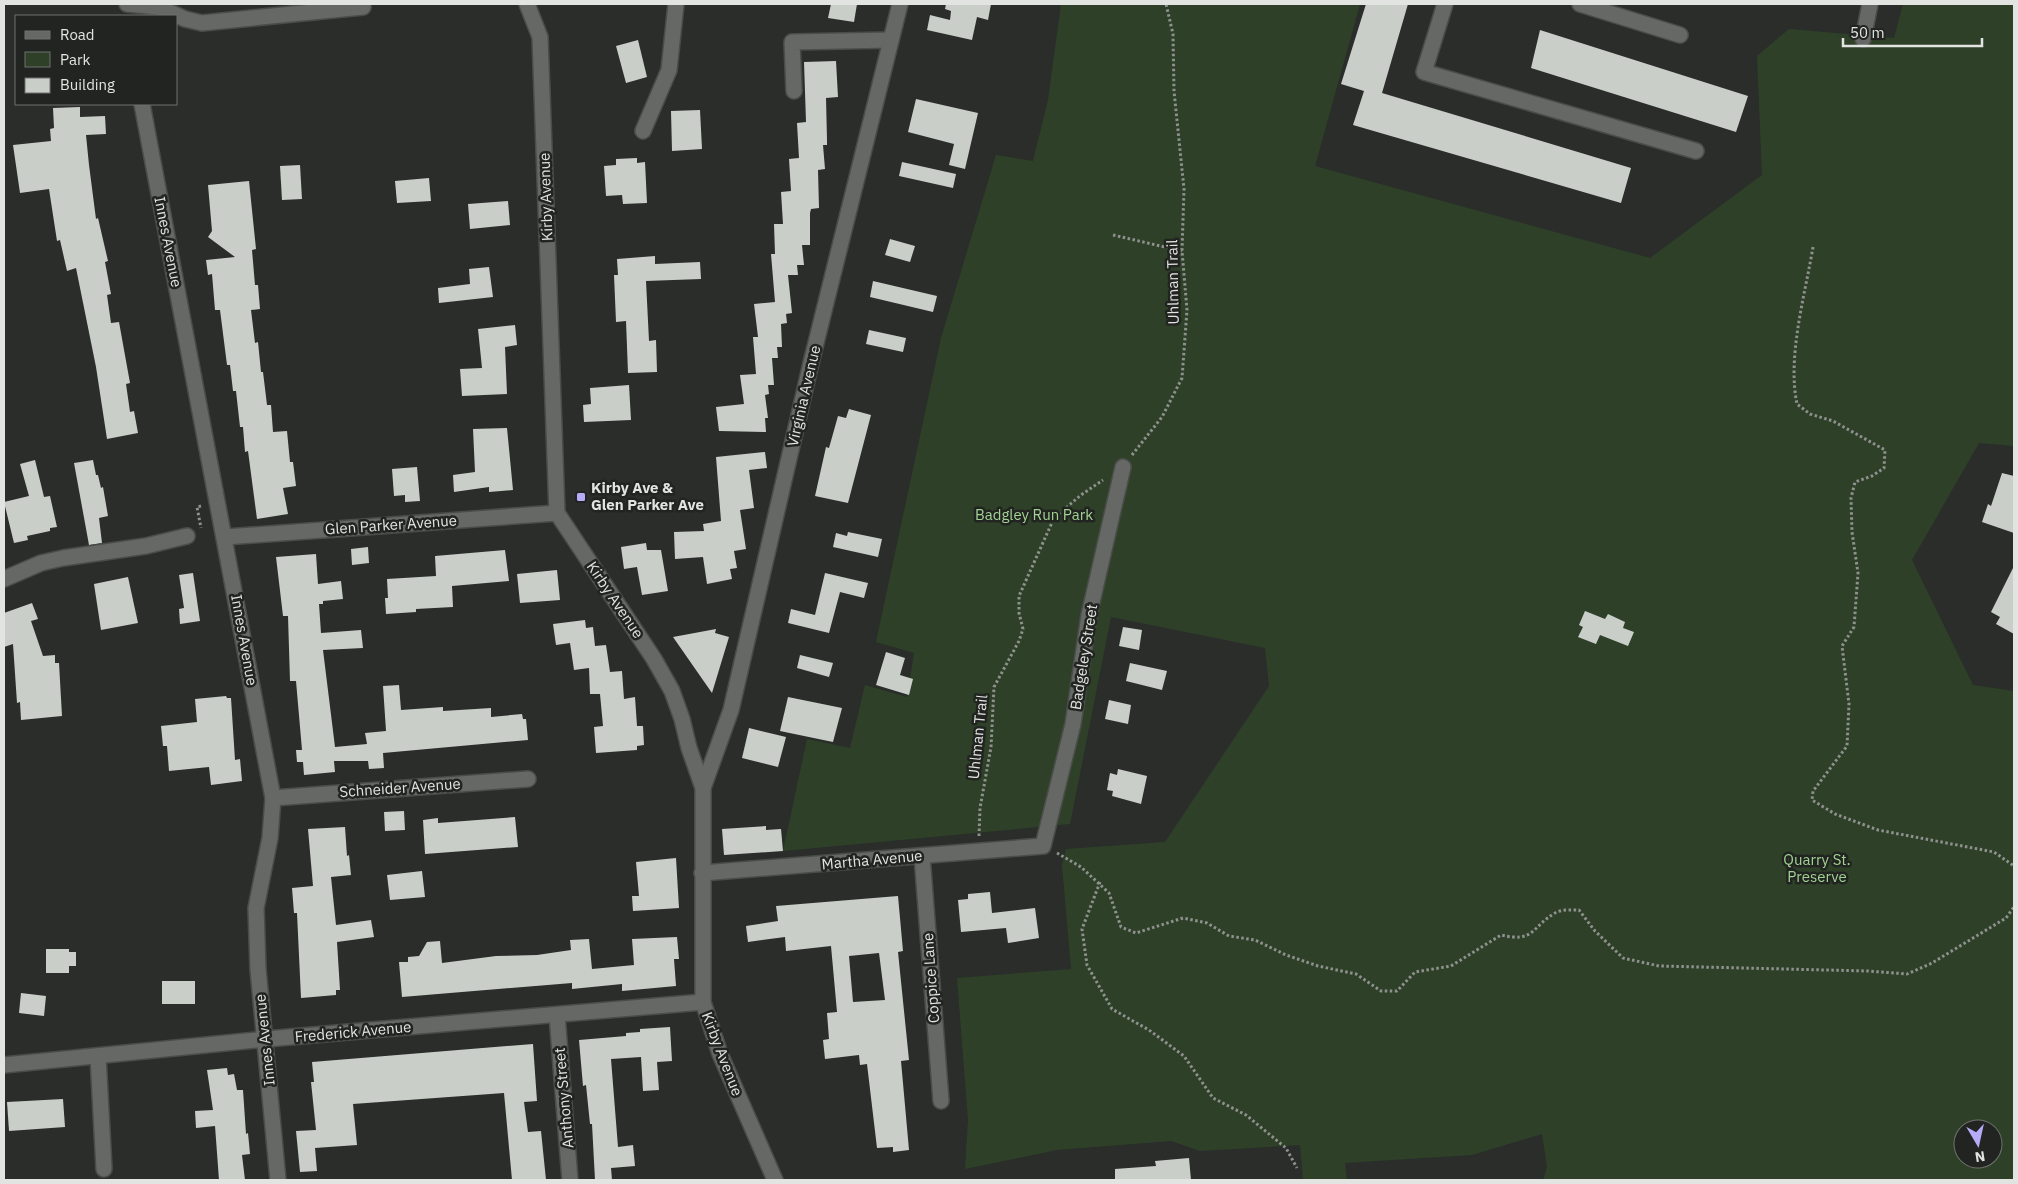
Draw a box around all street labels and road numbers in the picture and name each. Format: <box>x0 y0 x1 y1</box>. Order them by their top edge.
street label: Kirby Avenue <box>534 152 557 242</box>
street label: Innes Avenue <box>150 195 187 289</box>
street label: Uhlman Trail <box>1162 239 1183 325</box>
street label: Virginia Avenue <box>783 343 824 449</box>
street label: Glen Parker Avenue <box>324 510 458 539</box>
street label: Kirby Avenue <box>583 558 648 642</box>
street label: Innes Avenue <box>227 593 262 687</box>
street label: Badgeley Street <box>1066 603 1101 711</box>
street label: Uhlman Trail <box>964 694 991 780</box>
street label: Schneider Avenue <box>339 774 461 801</box>
street label: Martha Avenue <box>821 846 923 873</box>
street label: Coppice Lane <box>918 932 943 1024</box>
street label: Innes Avenue <box>250 993 279 1087</box>
street label: Kirby Avenue <box>698 1009 747 1099</box>
street label: Frederick Avenue <box>294 1017 412 1046</box>
street label: Anthony Street <box>550 1047 577 1149</box>

